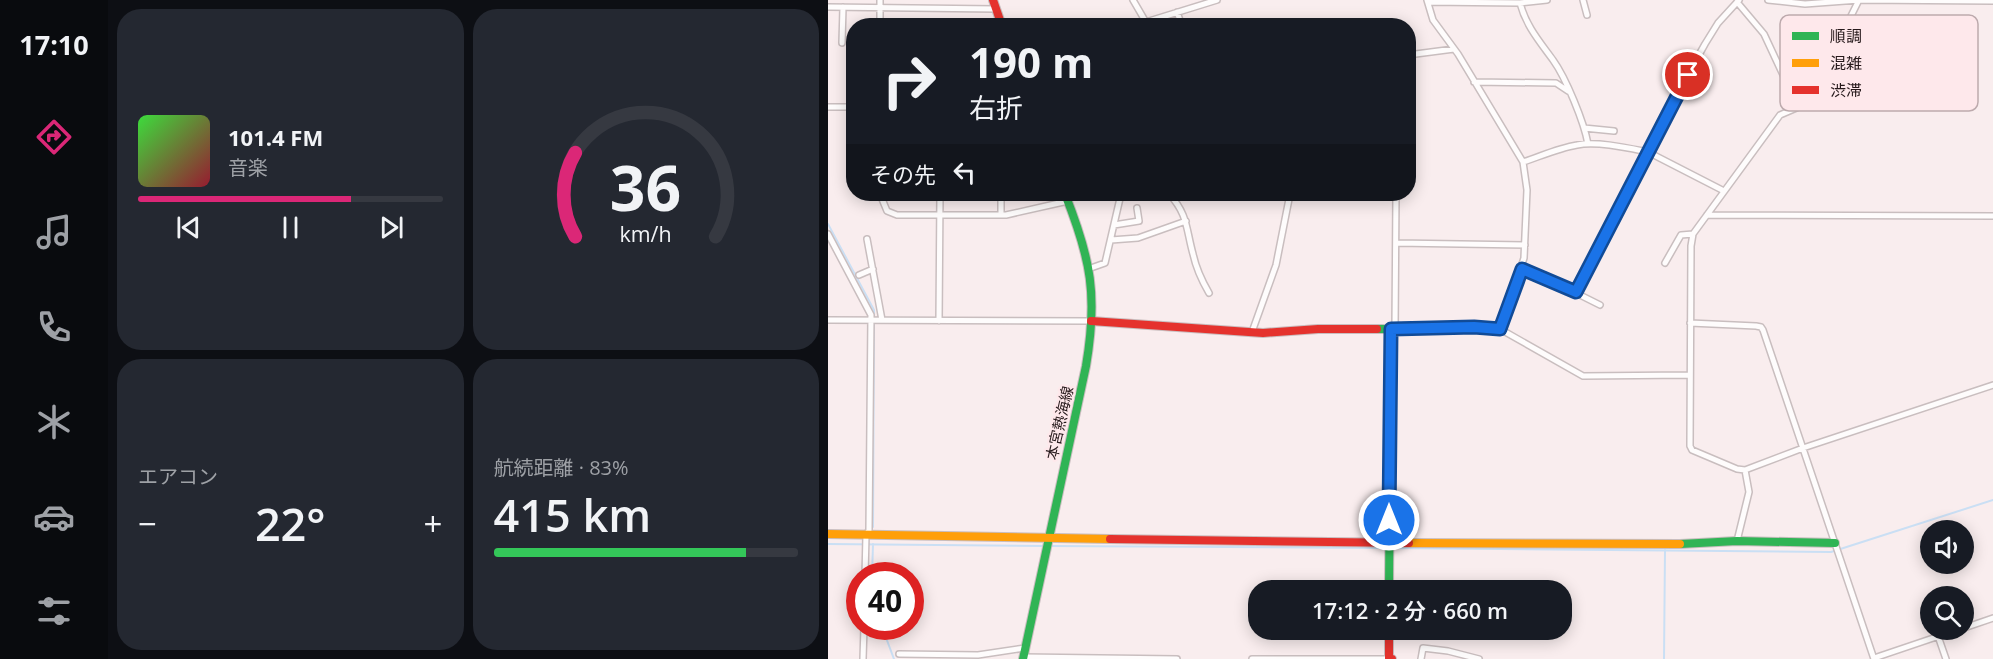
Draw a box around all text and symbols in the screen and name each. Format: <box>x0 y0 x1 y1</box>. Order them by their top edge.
legend <box>1780 15 1978 111</box>
text: 順調 <box>1830 25 1862 47</box>
text: 17:10 <box>19 26 89 63</box>
text: 190 m <box>969 33 1093 90</box>
icon: right <box>870 42 948 120</box>
pin <box>1662 49 1713 100</box>
text: 混雑 <box>1830 52 1862 74</box>
icon: arrive <box>1671 58 1704 91</box>
text: 渋滞 <box>1830 79 1862 101</box>
text: 右折 <box>969 89 1023 126</box>
icon: directions <box>33 116 75 158</box>
text: 101.4 FM <box>228 122 323 152</box>
text: 36 <box>610 144 681 229</box>
text: 音楽 <box>228 154 268 181</box>
icon: left <box>948 156 981 189</box>
text: その先 <box>870 159 936 189</box>
icon: music <box>33 211 75 253</box>
icon: previous <box>172 211 205 244</box>
icon: pause <box>274 211 307 244</box>
icon: next <box>375 211 408 244</box>
text: km/h <box>620 219 672 248</box>
icon: phone <box>33 306 75 348</box>
street label: 本宮熱海線 <box>1041 384 1077 462</box>
icon: climate <box>33 401 75 443</box>
text: 航続距離 · 83% <box>494 454 629 481</box>
text: エアコン <box>138 463 218 490</box>
text: 415 km <box>494 484 651 545</box>
position arrow <box>1357 488 1421 552</box>
text: 22° <box>255 493 326 554</box>
icon: car <box>33 496 75 538</box>
text: − <box>138 501 157 546</box>
text: + <box>424 501 442 546</box>
map controls <box>1920 520 1974 640</box>
button: sound <box>1920 520 1974 574</box>
speed limit sign: 40 <box>846 562 924 640</box>
button: search <box>1920 586 1974 640</box>
icon: filters <box>33 590 75 632</box>
text: 17:12 · 2 分 · 660 m <box>1312 595 1508 625</box>

